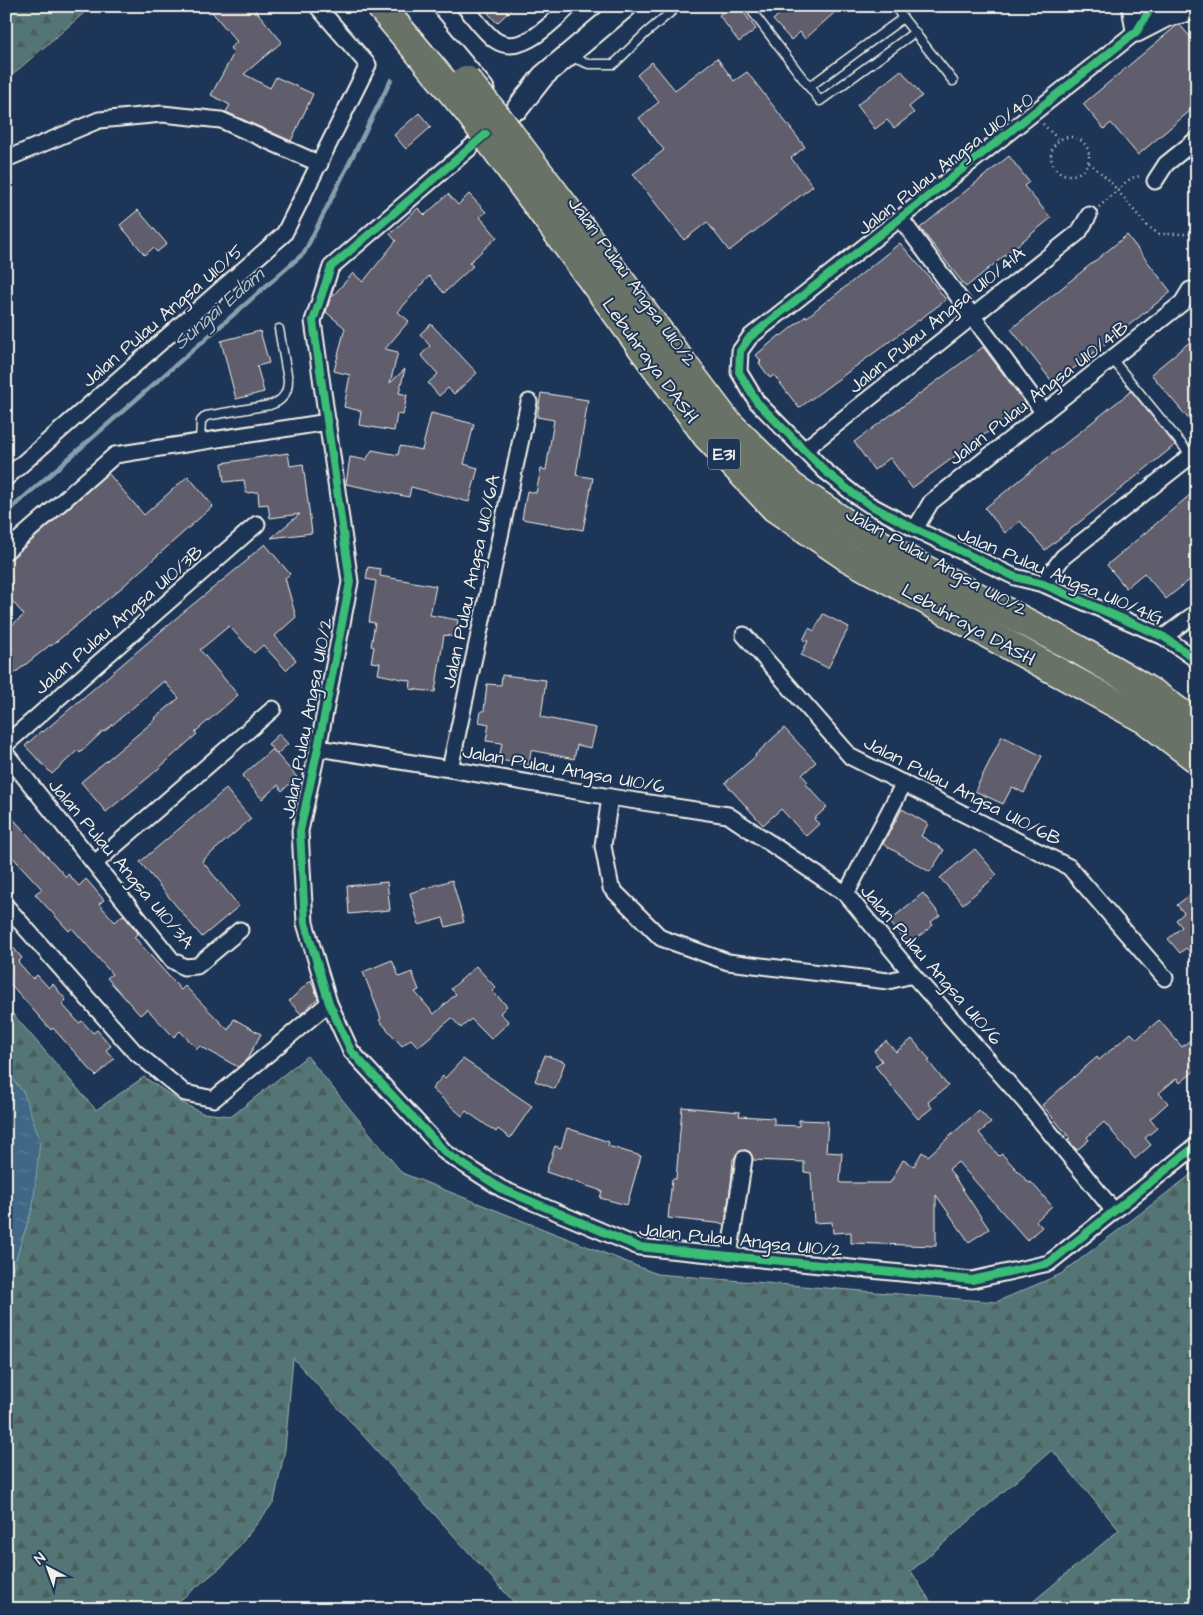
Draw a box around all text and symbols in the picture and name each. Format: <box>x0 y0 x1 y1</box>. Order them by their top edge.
street label: Jalan Pulau Angsa U10/40 <box>852 86 1041 243</box>
street label: Jalan Pulau Angsa U10/2 <box>560 191 703 373</box>
street label: Jalan Pulau Angsa U10/5 <box>76 238 251 395</box>
street label: Jalan Pulau Angsa U10/41A <box>843 240 1032 401</box>
water label: Sungai Edam <box>167 260 273 357</box>
street label: Lebuhraya DASH <box>594 293 705 430</box>
street label: Jalan Pulau Angsa U10/41B <box>943 314 1136 473</box>
road number: E31 <box>708 438 740 469</box>
street label: Jalan Pulau Angsa U10/6A <box>436 472 508 691</box>
street label: Jalan Pulau Angsa U10/2 <box>840 501 1032 625</box>
street label: Jalan Pulau Angsa U10/41G <box>953 521 1168 633</box>
street label: Jalan Pulau Angsa U10/3B <box>28 539 211 702</box>
street label: Lebuhraya DASH <box>896 577 1040 674</box>
street label: Jalan Pulau Angsa U10/2 <box>275 615 341 821</box>
street label: Jalan Pulau Angsa U10/6B <box>858 730 1066 854</box>
street label: Jalan Pulau Angsa U10/6 <box>460 738 667 802</box>
street label: Jalan Pulau Angsa U10/3A <box>41 773 200 956</box>
street label: Jalan Pulau Angsa U10/6 <box>853 879 1008 1052</box>
street label: Jalan Pulau Angsa U10/2 <box>638 1216 844 1266</box>
north arrow <box>22 1542 72 1592</box>
text: N <box>30 1548 50 1569</box>

